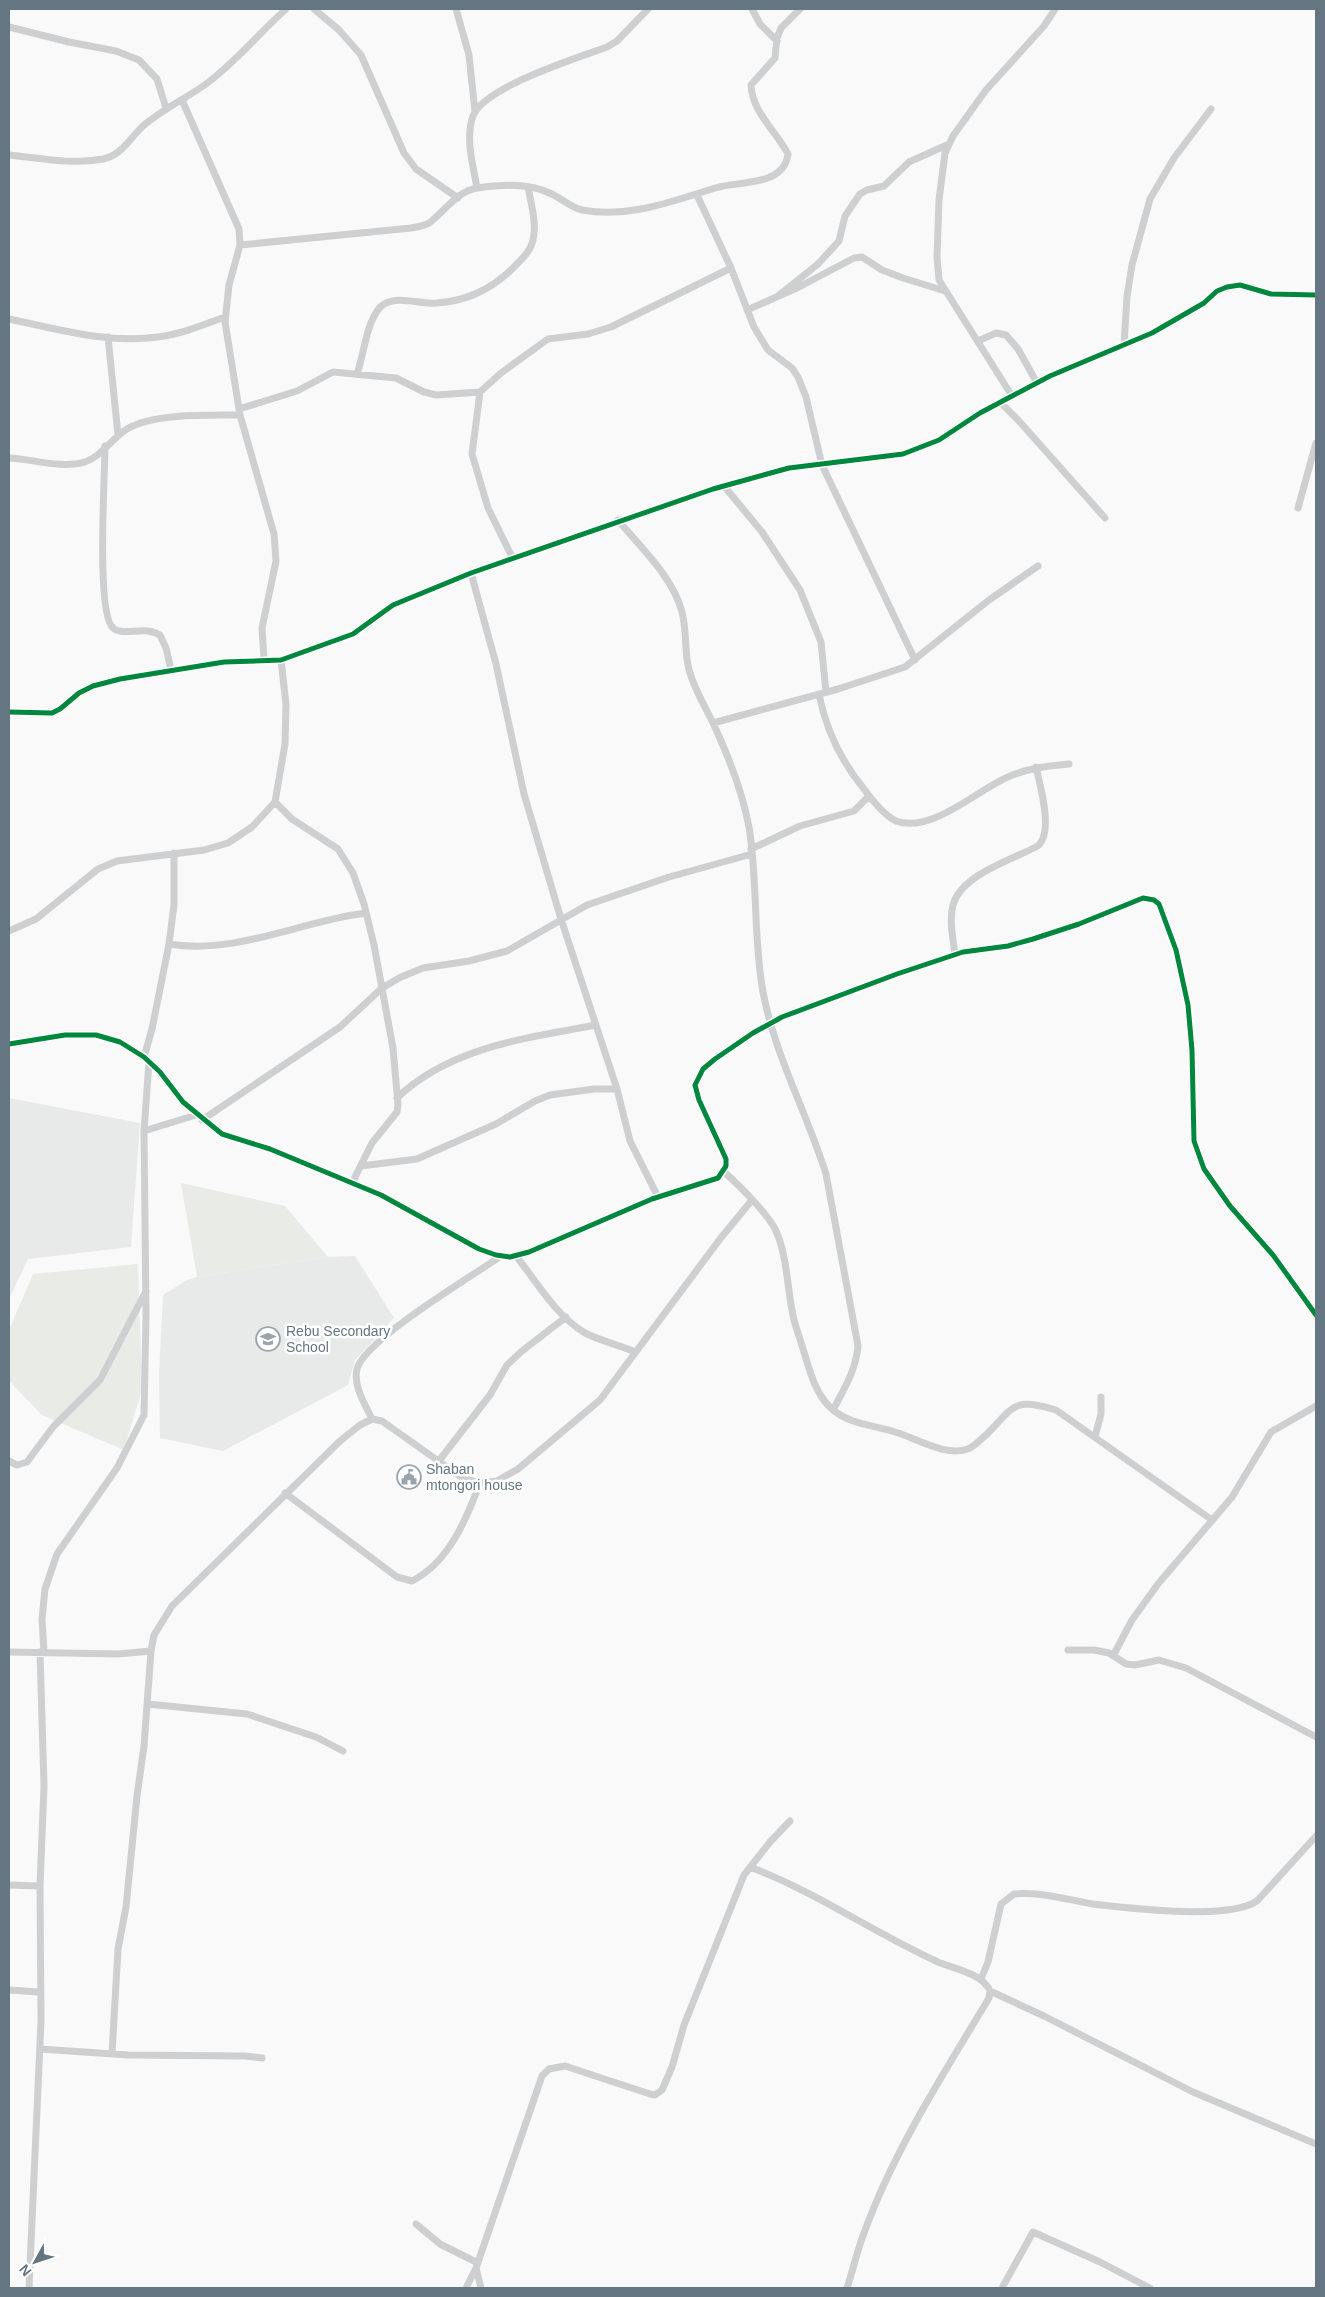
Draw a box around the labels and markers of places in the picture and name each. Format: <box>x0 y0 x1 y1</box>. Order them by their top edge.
place label: Rebu Secondary School <box>286 1323 390 1355</box>
school or university icon: Rebu Secondary School <box>255 1326 281 1352</box>
place label: Shaban mtongori house <box>426 1461 523 1493</box>
public building icon: Shaban mtongori house <box>396 1464 422 1490</box>

